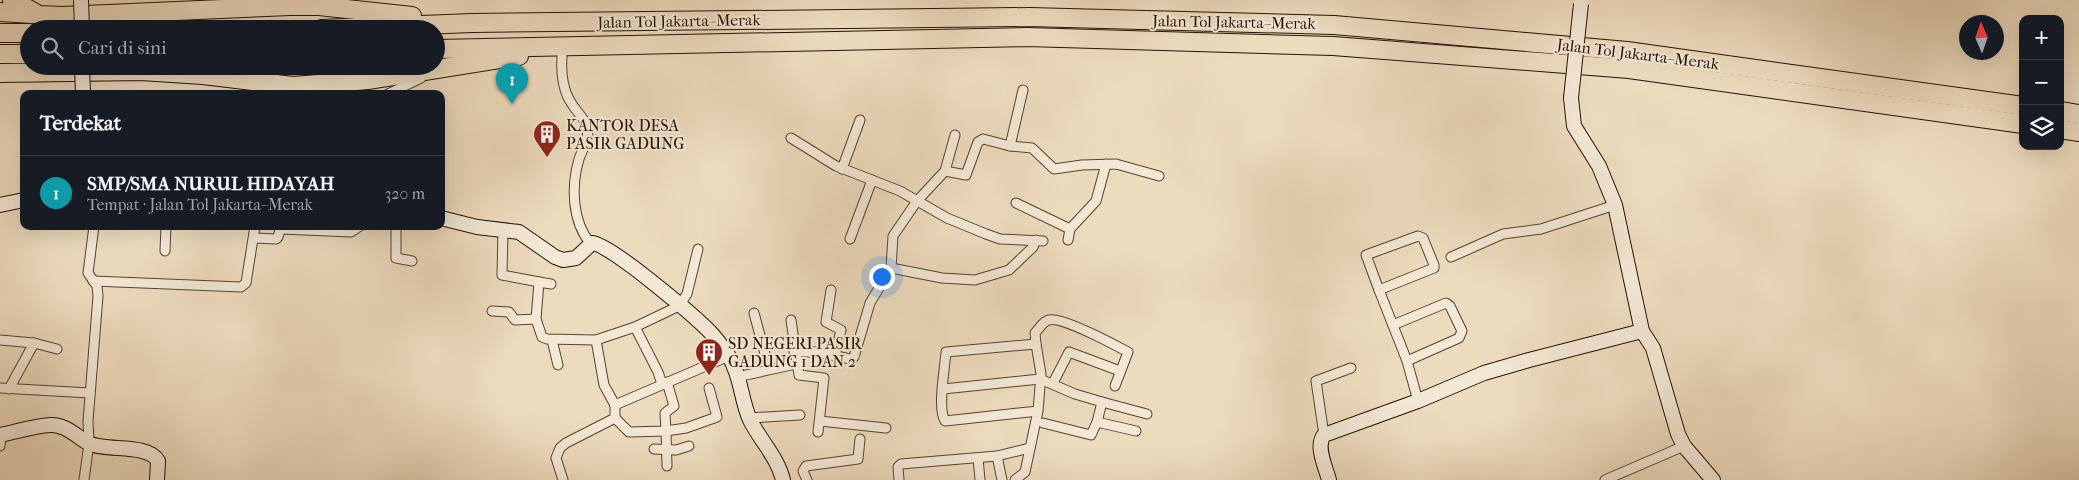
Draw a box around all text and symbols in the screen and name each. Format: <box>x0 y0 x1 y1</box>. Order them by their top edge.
street label: Jalan Tol Jakarta–Merak <box>595 10 762 32</box>
street label: Jalan Tol Jakarta–Merak <box>1150 11 1317 33</box>
north arrow <box>1959 15 2004 60</box>
map controls <box>2019 15 2064 150</box>
button: + <box>2019 15 2064 60</box>
search box <box>20 20 445 75</box>
icon: search <box>38 34 66 62</box>
street label: Jalan Tol Jakarta–Merak <box>1554 34 1721 73</box>
text: Cari di sini <box>78 37 167 59</box>
button: − <box>2019 60 2064 105</box>
pin: 1 <box>496 63 528 104</box>
button: layers <box>2019 105 2064 150</box>
text: Terdekat <box>40 111 121 135</box>
place label: KANTOR DESA PASIR GADUNG <box>566 116 684 153</box>
building icon: KANTOR DESA PASIR GADUNG <box>532 119 562 158</box>
text: SMP/SMA NURUL HIDAYAH <box>87 173 334 195</box>
text: 1 <box>53 184 59 203</box>
text: 320 m <box>385 184 425 203</box>
text: Tempat · Jalan Tol Jakarta–Merak <box>87 195 313 214</box>
your location <box>869 264 895 290</box>
place label: SD NEGERI PASIR GADUNG 1 DAN 2 <box>728 334 863 371</box>
building icon: SD NEGERI PASIR GADUNG 1 DAN 2 <box>694 337 724 376</box>

